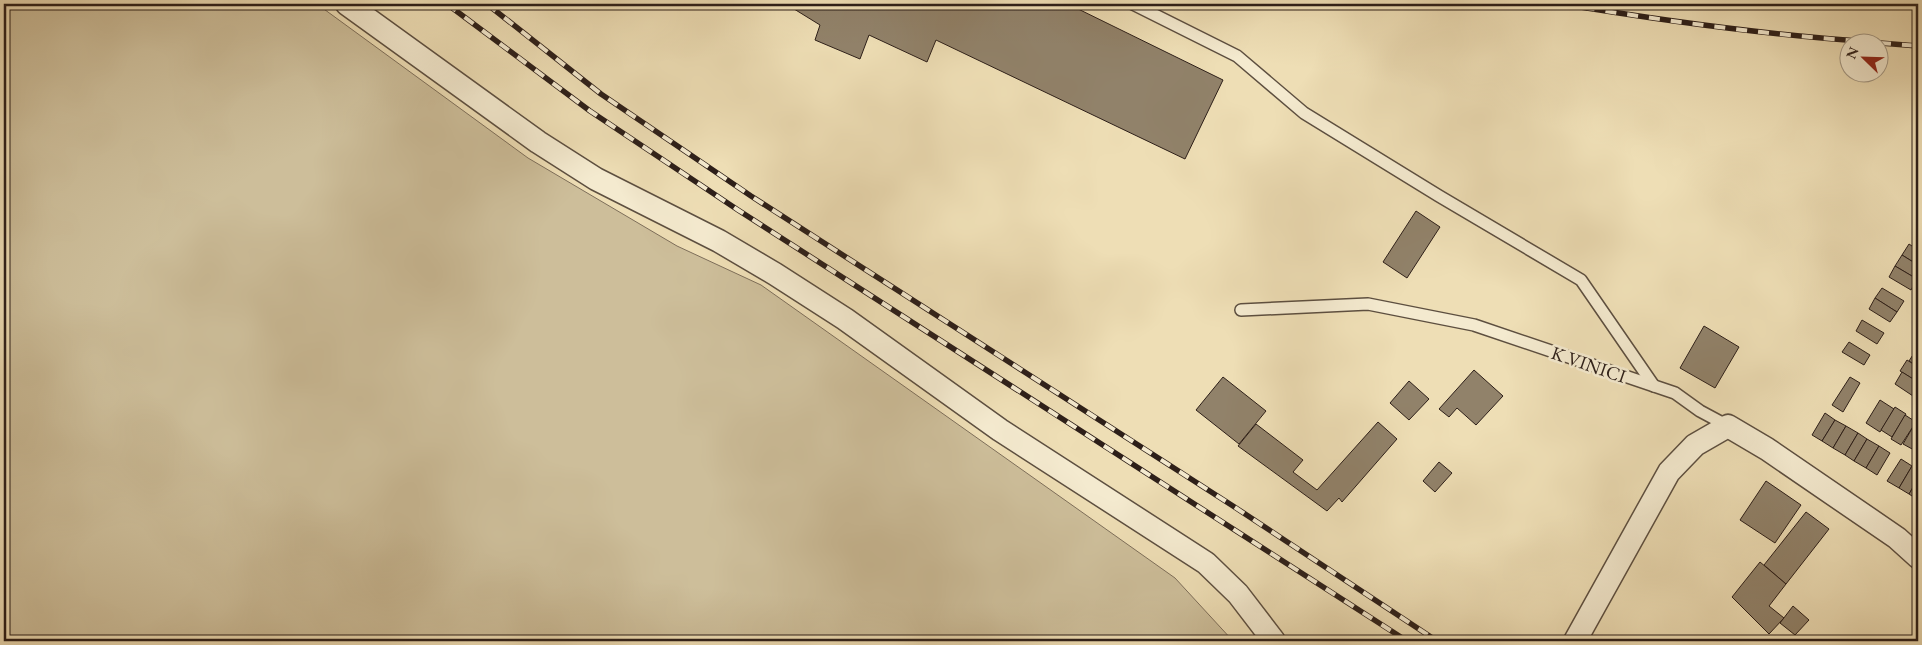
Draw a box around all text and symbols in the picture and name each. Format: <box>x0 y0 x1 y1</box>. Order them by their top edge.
north arrow <box>1840 32 1890 82</box>
text: N <box>1842 44 1863 62</box>
street label: K VINICI <box>1548 340 1630 389</box>

